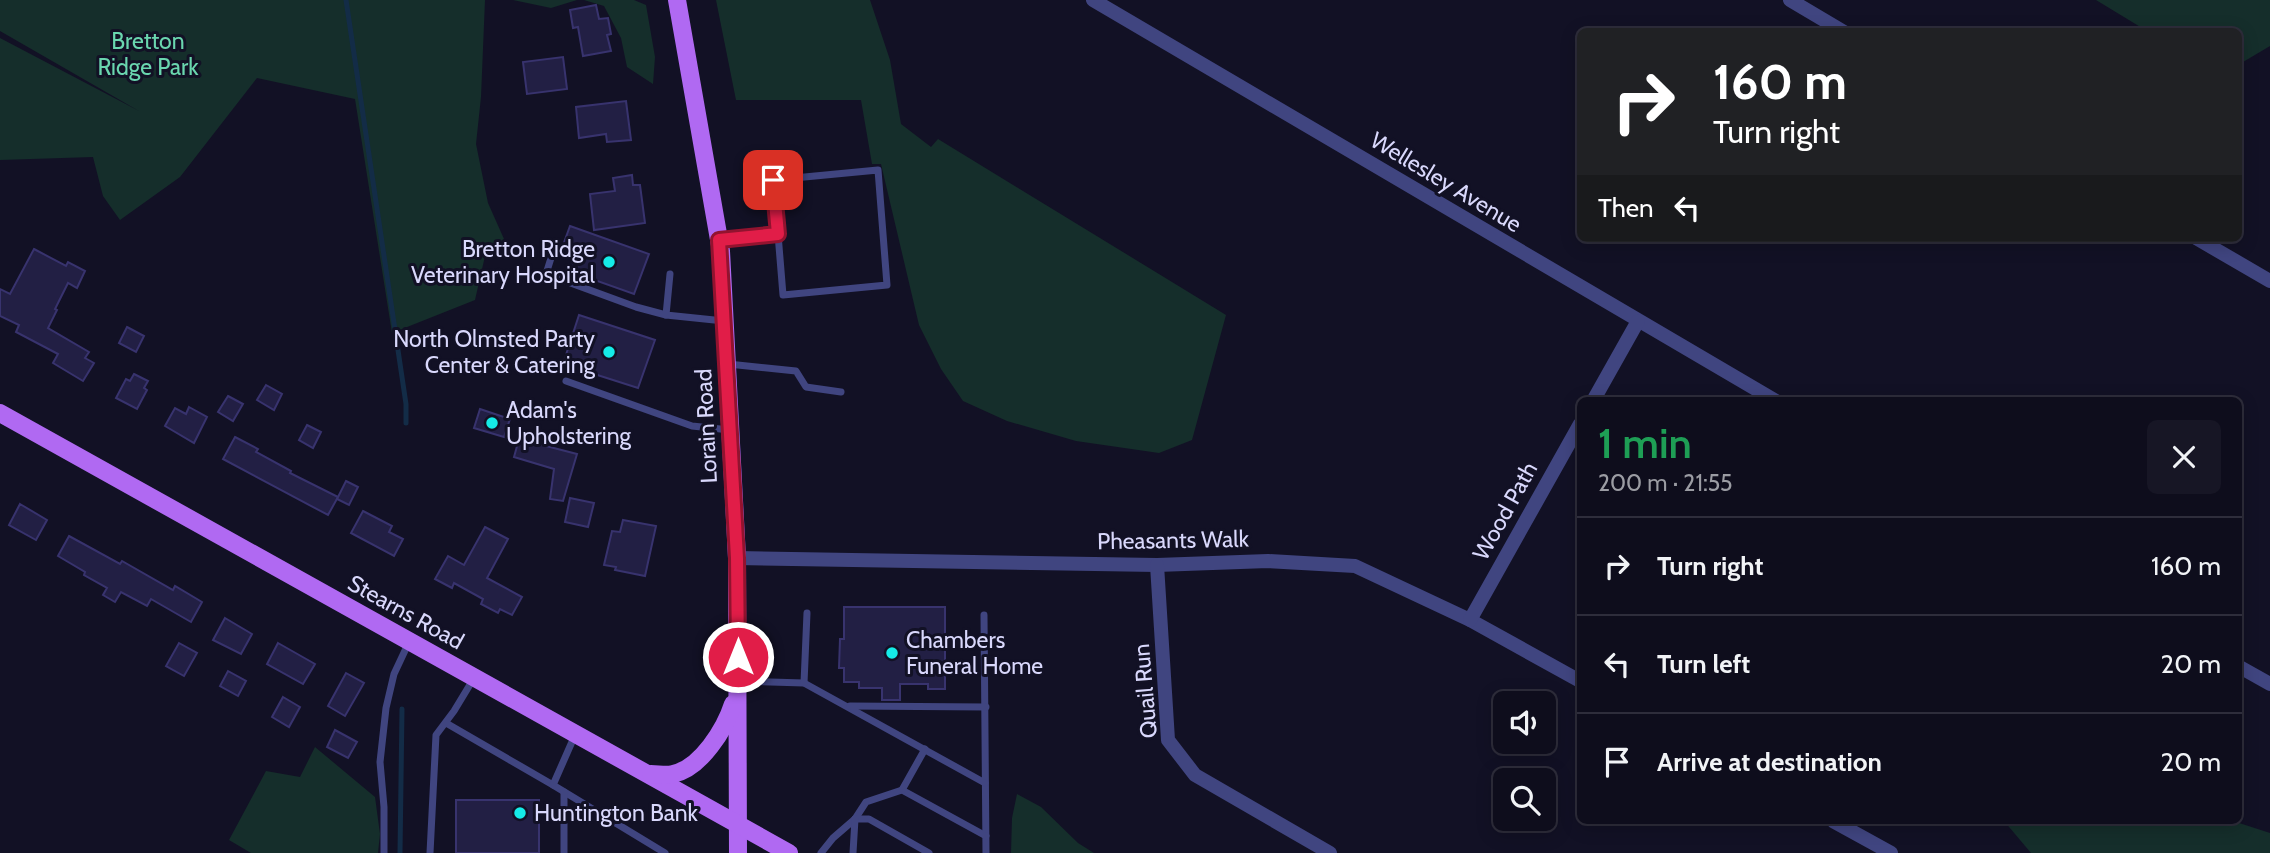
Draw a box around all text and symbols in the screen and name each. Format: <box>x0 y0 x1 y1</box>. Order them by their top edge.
park label: Bretton Ridge Park <box>97 27 199 81</box>
text: 160 m <box>1713 52 1847 111</box>
icon: right <box>1598 56 1689 147</box>
text: Turn right <box>1713 112 1840 151</box>
street label: Wellesley Avenue <box>1365 126 1527 238</box>
pin <box>743 150 803 210</box>
icon: arrive <box>754 161 792 199</box>
icon: left <box>1668 189 1706 227</box>
text: Then <box>1598 192 1654 224</box>
place label: Bretton Ridge Veterinary Hospital <box>411 235 596 289</box>
marker: Bretton Ridge Veterinary Hospital <box>601 254 617 270</box>
place label: North Olmsted Party Center & Catering <box>393 325 596 379</box>
marker: North Olmsted Party Center & Catering <box>601 344 617 360</box>
street label: Lorain Road <box>689 368 723 484</box>
place label: Adam's Upholstering <box>506 396 632 450</box>
marker: Adam's Upholstering <box>484 415 500 431</box>
text: 1 min <box>1598 417 1692 469</box>
button: close <box>2147 420 2221 494</box>
street label: Wood Path <box>1467 457 1543 565</box>
text: 200 m · 21:55 <box>1598 469 1733 497</box>
street label: Pheasants Walk <box>1097 525 1250 555</box>
icon: right <box>1598 547 1636 585</box>
text: Turn right <box>1657 550 1763 582</box>
text: 160 m <box>2151 550 2221 582</box>
street label: Stearns Road <box>343 569 469 655</box>
position arrow <box>701 620 775 694</box>
place label: Chambers Funeral Home <box>906 626 1043 680</box>
street label: Quail Run <box>1127 643 1163 739</box>
marker: Chambers Funeral Home <box>884 645 900 661</box>
icon: left <box>1598 645 1636 683</box>
text: Turn left <box>1657 648 1750 680</box>
text: 20 m <box>2161 648 2221 680</box>
map controls <box>1493 691 1556 831</box>
button: sound <box>1493 691 1556 754</box>
icon: arrive <box>1598 743 1636 781</box>
text: Arrive at destination <box>1657 746 1882 778</box>
text: 20 m <box>2161 746 2221 778</box>
button: search <box>1493 768 1556 831</box>
place label: Huntington Bank <box>534 799 699 827</box>
marker: Huntington Bank <box>512 805 528 821</box>

